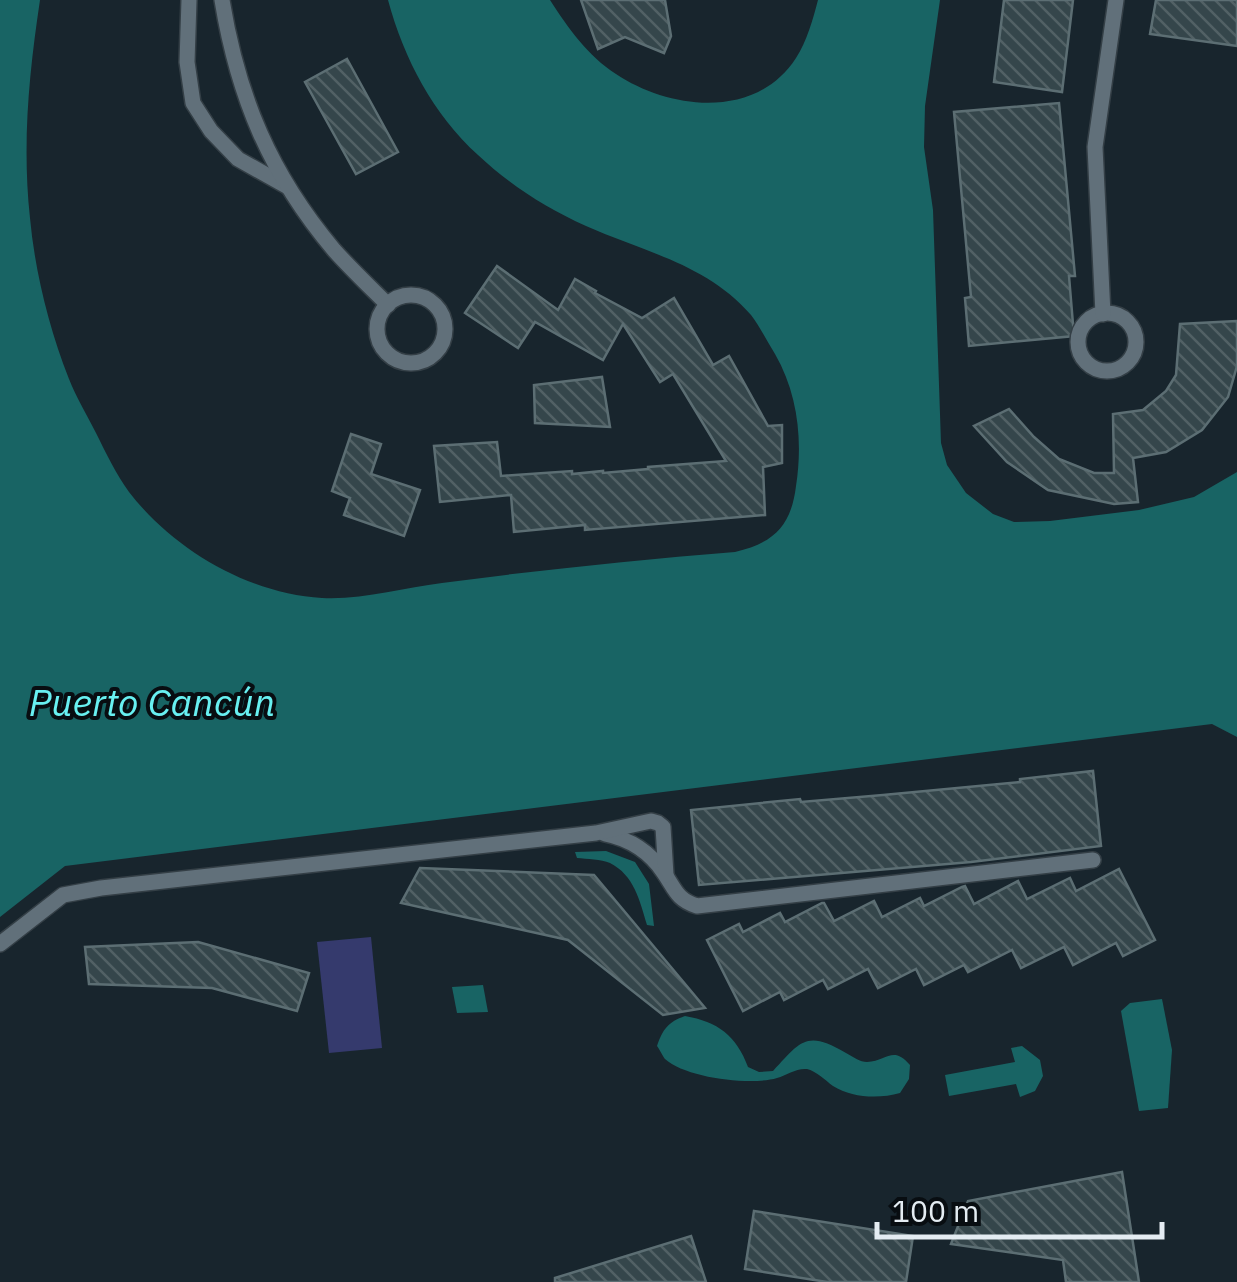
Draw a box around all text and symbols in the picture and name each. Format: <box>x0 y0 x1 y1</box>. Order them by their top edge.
water label: Puerto Cancún <box>29 677 275 726</box>
scale bar <box>877 1177 1162 1239</box>
text: 100 m <box>892 1191 979 1230</box>

